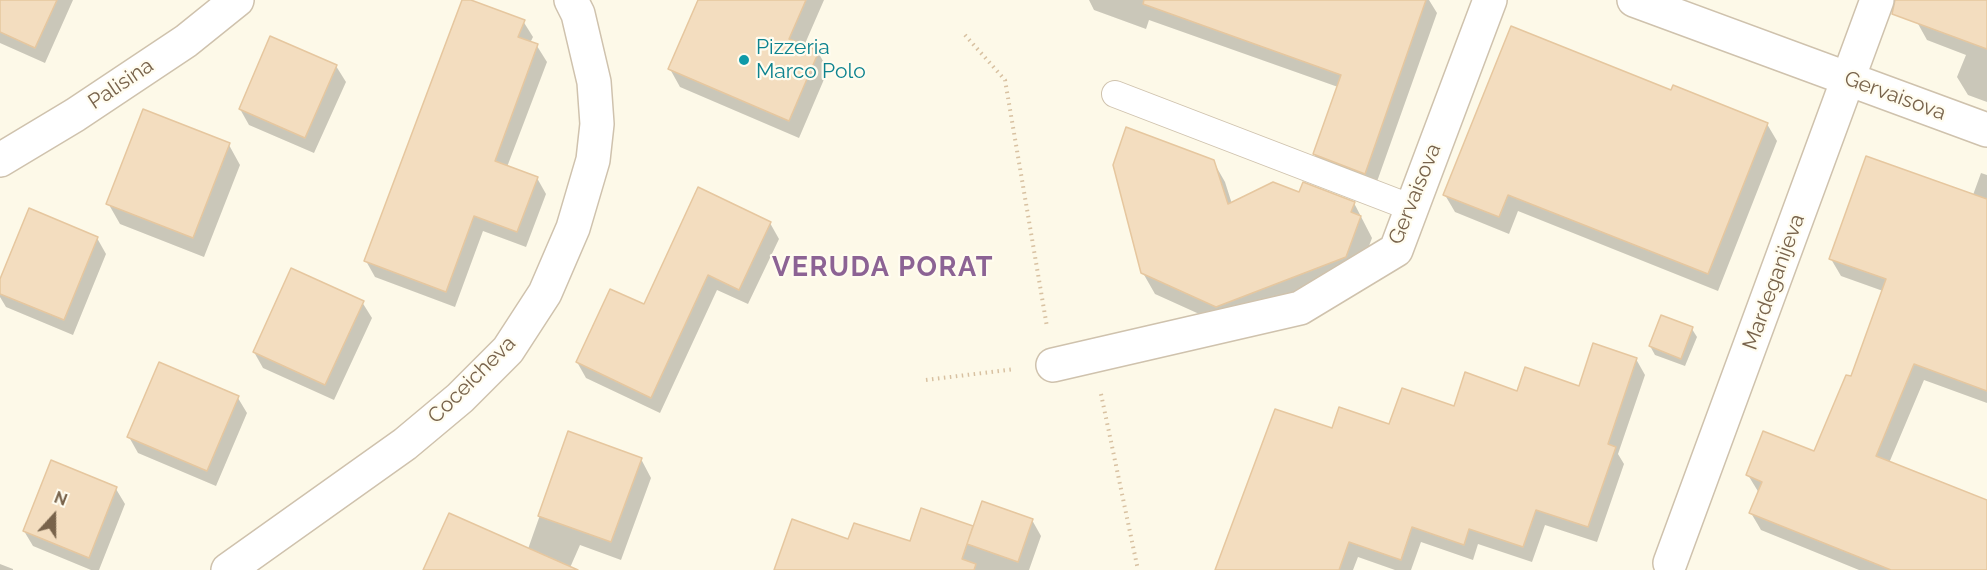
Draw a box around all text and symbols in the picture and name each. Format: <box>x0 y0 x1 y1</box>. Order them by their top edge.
place label: Pizzeria Marco Polo <box>756 35 866 85</box>
street label: Palisina <box>84 53 158 115</box>
marker: Pizzeria Marco Polo <box>737 53 751 67</box>
street label: Gervaisova <box>1841 66 1949 126</box>
street label: Gervaisova <box>1383 140 1447 248</box>
street label: Mardeganijeva <box>1738 211 1810 353</box>
district label: VERUDA PORAT <box>772 252 994 284</box>
street label: Coceicheva <box>423 331 521 429</box>
north arrow <box>24 486 84 546</box>
text: N <box>52 488 70 510</box>

